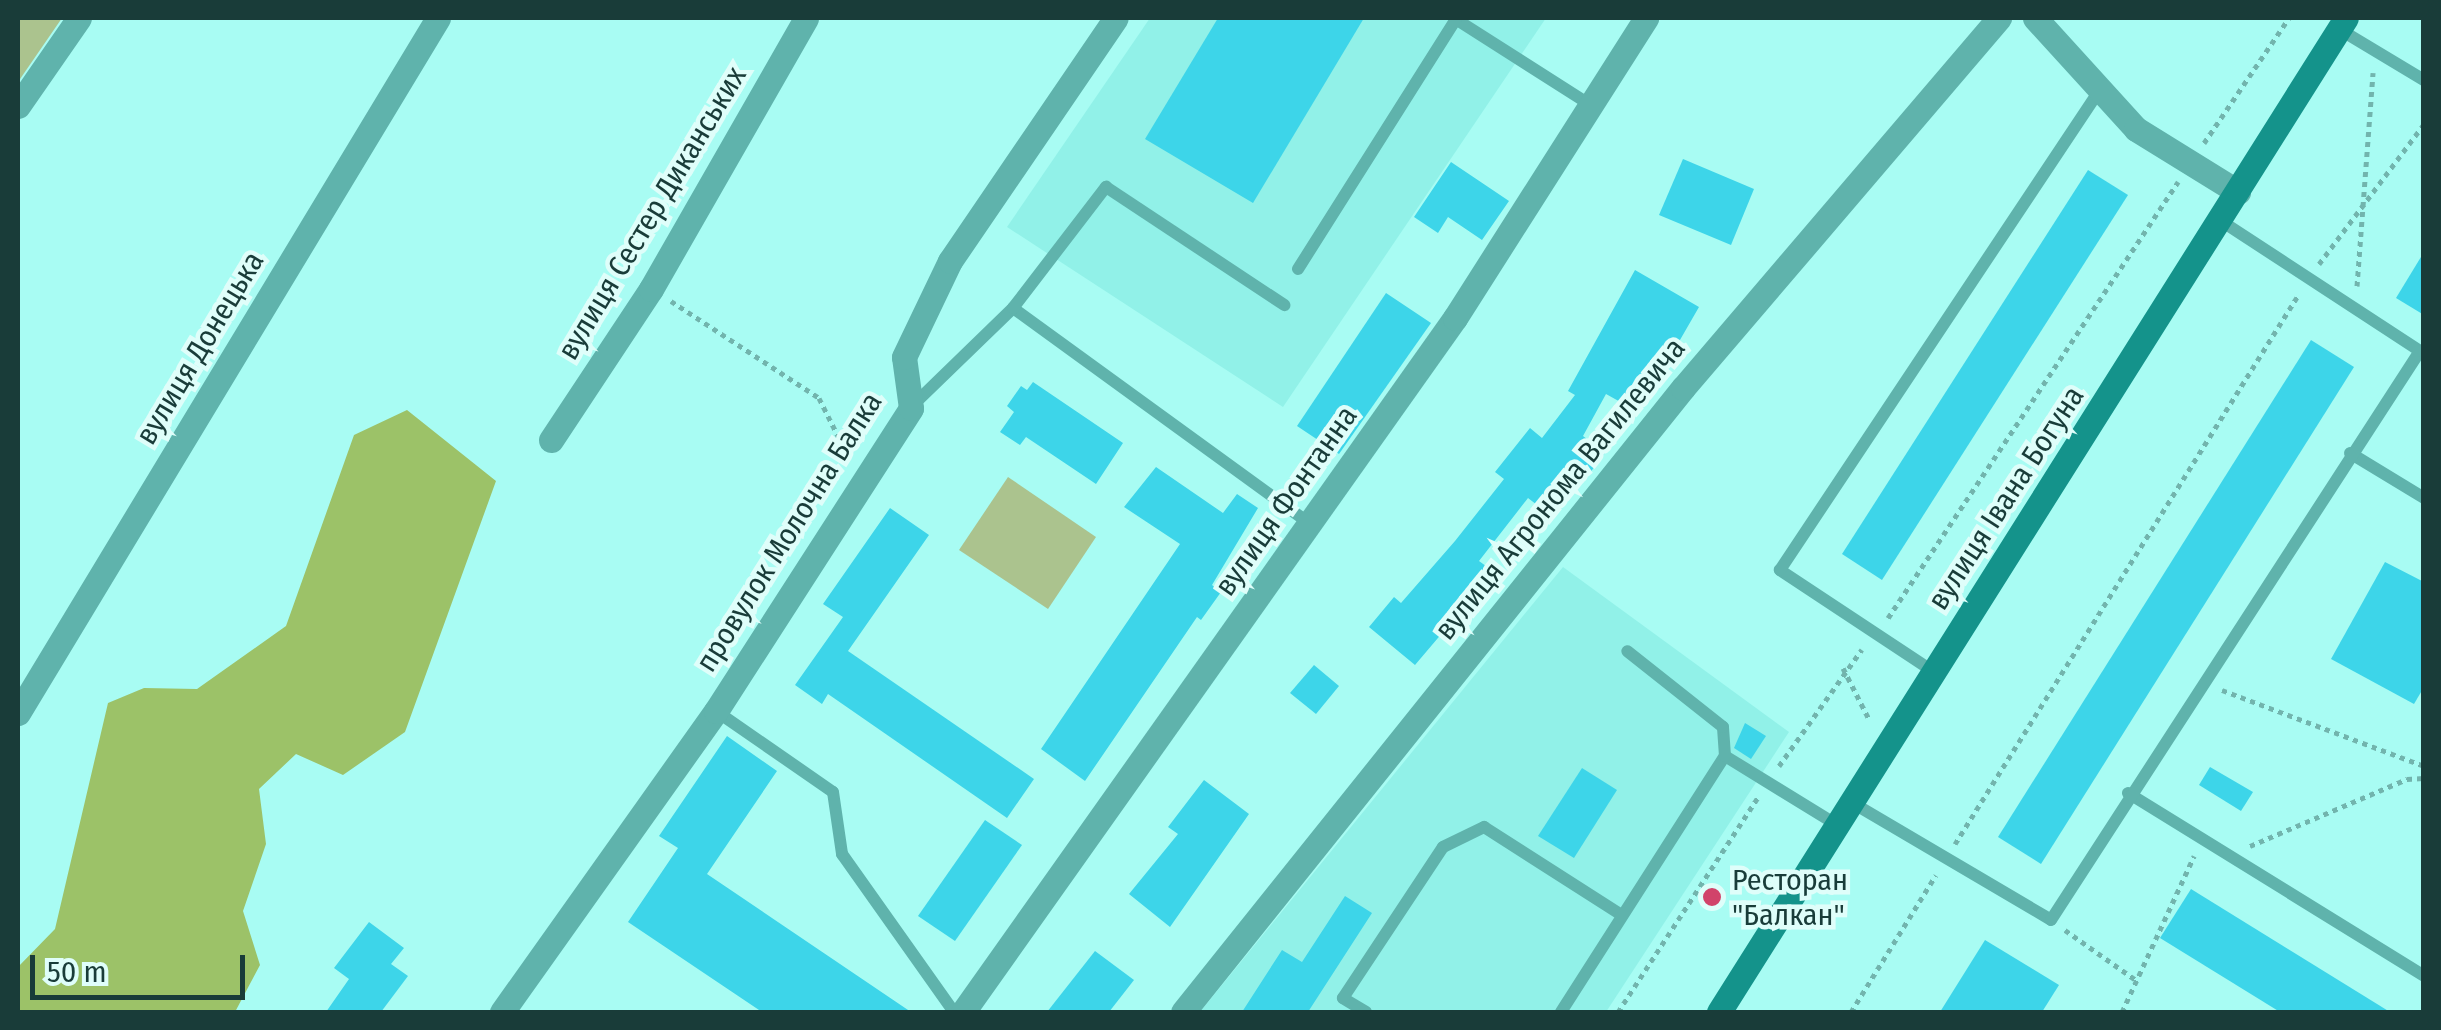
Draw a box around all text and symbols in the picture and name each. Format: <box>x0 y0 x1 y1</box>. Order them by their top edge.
street label: вулиця Сестер Диканських <box>550 60 754 366</box>
street label: вулиця Донецька <box>128 245 272 451</box>
street label: вулиця Агронома Вагилевича <box>1427 331 1693 647</box>
street label: вулиця Івана Богуна <box>1920 379 2092 617</box>
street label: провулок Молочна Балка <box>688 386 890 678</box>
street label: вулиця Фонтанна <box>1207 399 1365 603</box>
place label: Ресторан "Балкан" <box>1732 862 1848 932</box>
marker: Ресторан "Балкан" <box>1701 886 1723 908</box>
scale bar <box>35 935 250 997</box>
text: 50 m <box>47 954 107 990</box>

